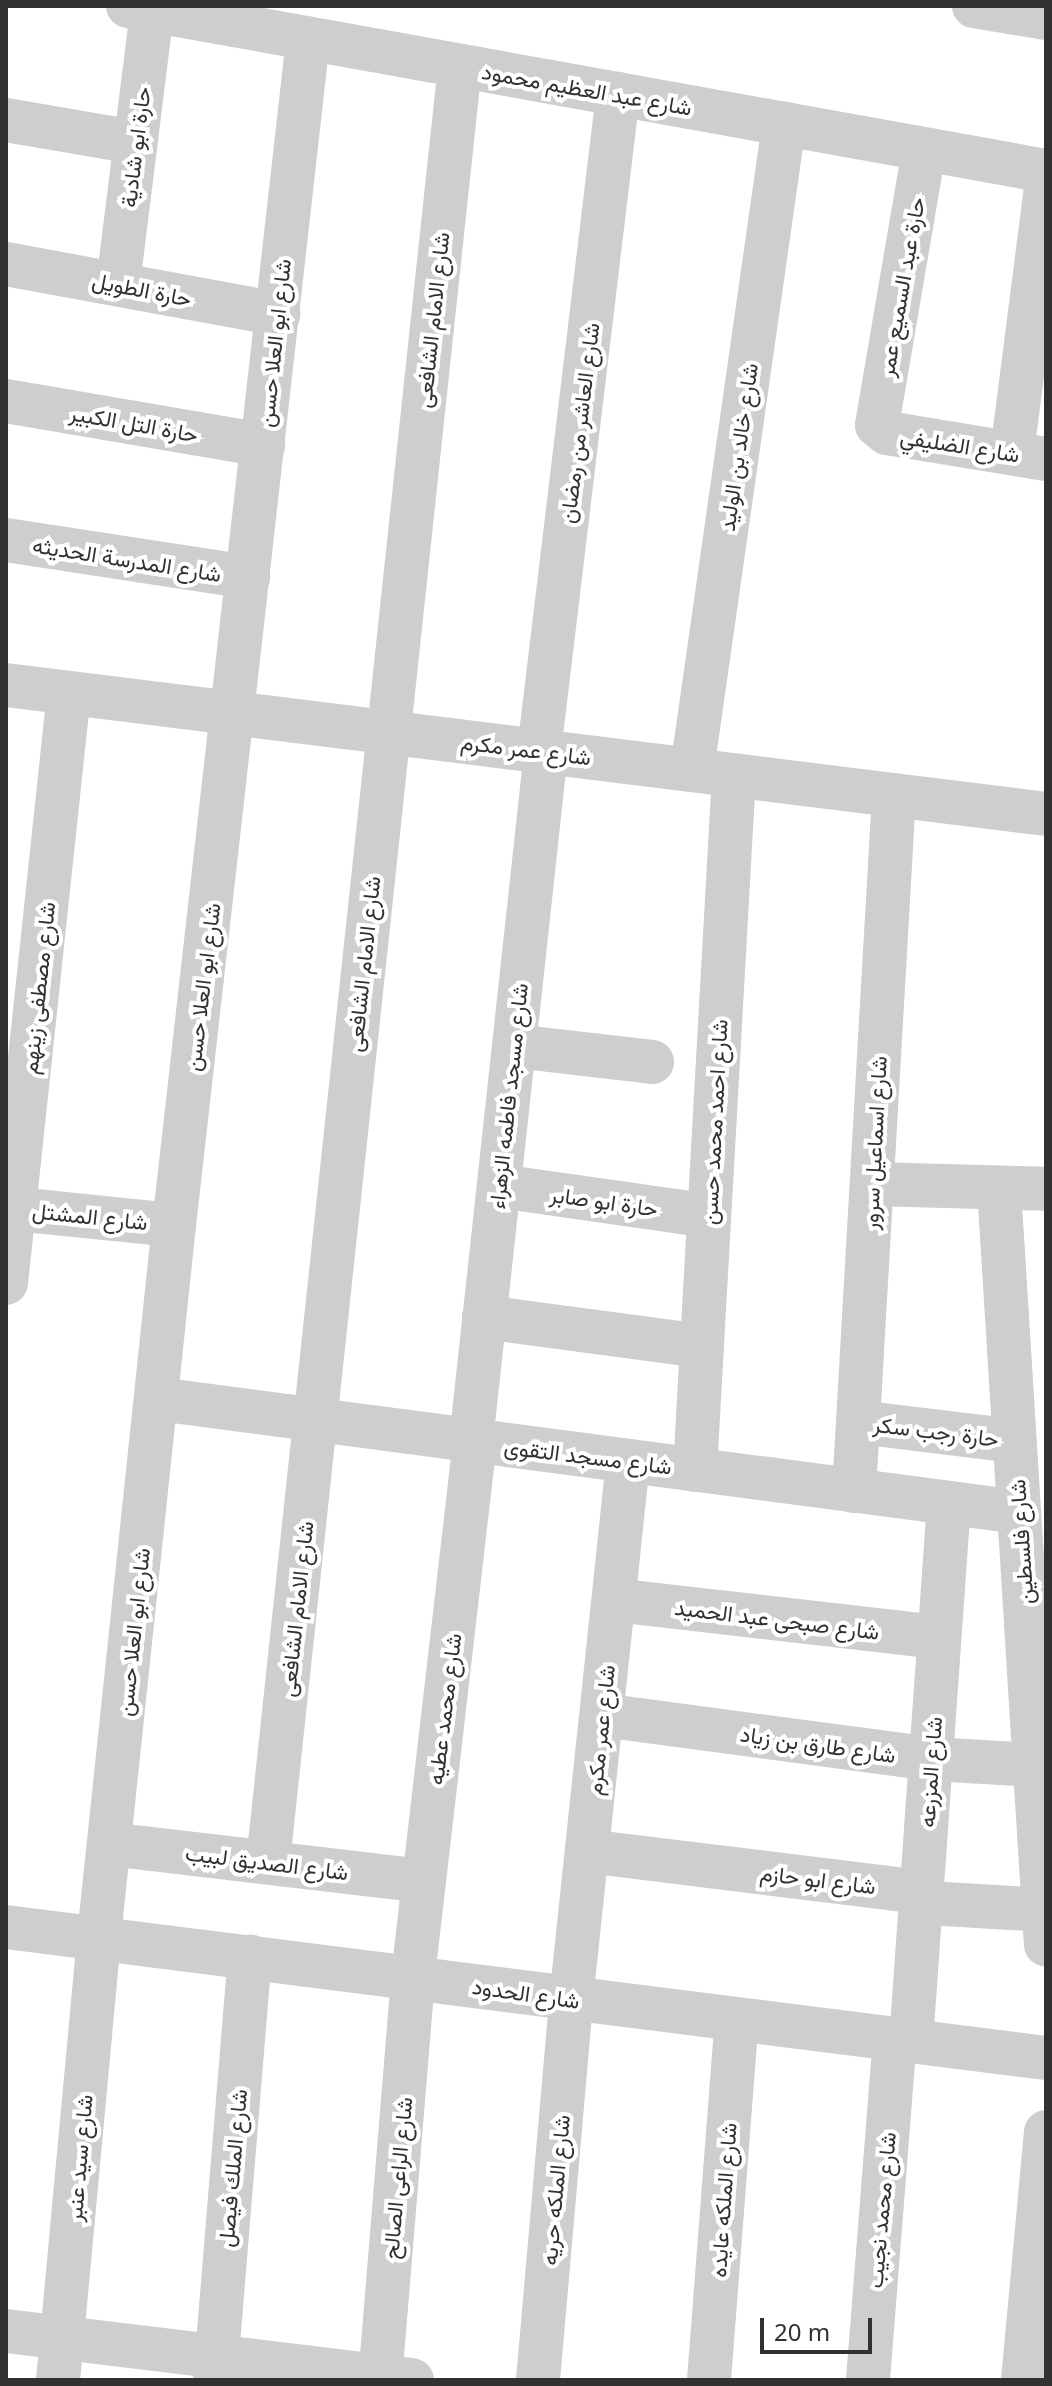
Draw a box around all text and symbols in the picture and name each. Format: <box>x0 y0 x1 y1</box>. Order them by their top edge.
street label: شارع عبد العظيم محمود <box>480 58 694 120</box>
street label: حارة ابو شادية <box>115 85 155 209</box>
street label: حارة عبد السميع عمر <box>872 195 930 379</box>
street label: شارع الامام الشافعى <box>410 231 454 409</box>
street label: شارع ابو العلا حسن <box>252 257 296 429</box>
street label: حارة الطويل <box>90 266 194 312</box>
street label: شارع العاشر من رمضان <box>554 321 604 525</box>
street label: شارع خالد بن الوليد <box>713 361 763 533</box>
street label: حارة التل الكبير <box>68 399 200 447</box>
street label: شارع الضليفي <box>898 423 1022 467</box>
street label: شارع المدرسة الحديثه <box>31 531 223 587</box>
street label: شارع عمر مكرم <box>459 728 593 770</box>
street label: شارع الامام الشافعى <box>341 875 385 1053</box>
street label: شارع مصطفى زينهم <box>16 901 60 1075</box>
street label: شارع ابو العلا حسن <box>179 901 225 1073</box>
street label: شارع مسجد فاطمه الزهراء <box>483 982 533 1210</box>
street label: شارع احمد محمد حسن <box>695 1019 733 1225</box>
street label: شارع اسماعيل سرور <box>856 1055 892 1231</box>
street label: حارة ابو صابر <box>548 1180 660 1222</box>
street label: شارع المشتل <box>31 1197 149 1235</box>
street label: حارة رجب سكر <box>872 1410 1000 1452</box>
street label: شارع مسجد التقوى <box>503 1433 673 1479</box>
street label: شارع فلسطين <box>1003 1479 1039 1605</box>
street label: شارع الامام الشافعى <box>274 1520 318 1698</box>
street label: شارع ابو العلا حسن <box>111 1546 155 1718</box>
street label: شارع صبحى عبد الحميد <box>673 1593 881 1645</box>
street label: شارع محمد عطيه <box>422 1632 466 1786</box>
street label: شارع عمر مكرم <box>580 1663 620 1797</box>
street label: شارع المزرعه <box>913 1716 947 1828</box>
street label: شارع طارق بن زياد <box>739 1720 897 1768</box>
street label: شارع الصديق لبيب <box>184 1839 350 1885</box>
street label: شارع ابو حازم <box>759 1859 877 1899</box>
street label: شارع الحدود <box>470 1972 582 2014</box>
street label: شارع الملك فيصل <box>212 2088 252 2248</box>
street label: شارع سيد عنبر <box>60 2093 98 2223</box>
street label: شارع الراعى الصالح <box>377 2096 417 2260</box>
street label: شارع الملكه حريه <box>535 2114 575 2266</box>
street label: شارع الملكه عايده <box>704 2122 742 2278</box>
street label: شارع محمد نجيب <box>861 2131 901 2289</box>
scale bar <box>764 2302 876 2352</box>
text: 20 m <box>774 2315 830 2348</box>

